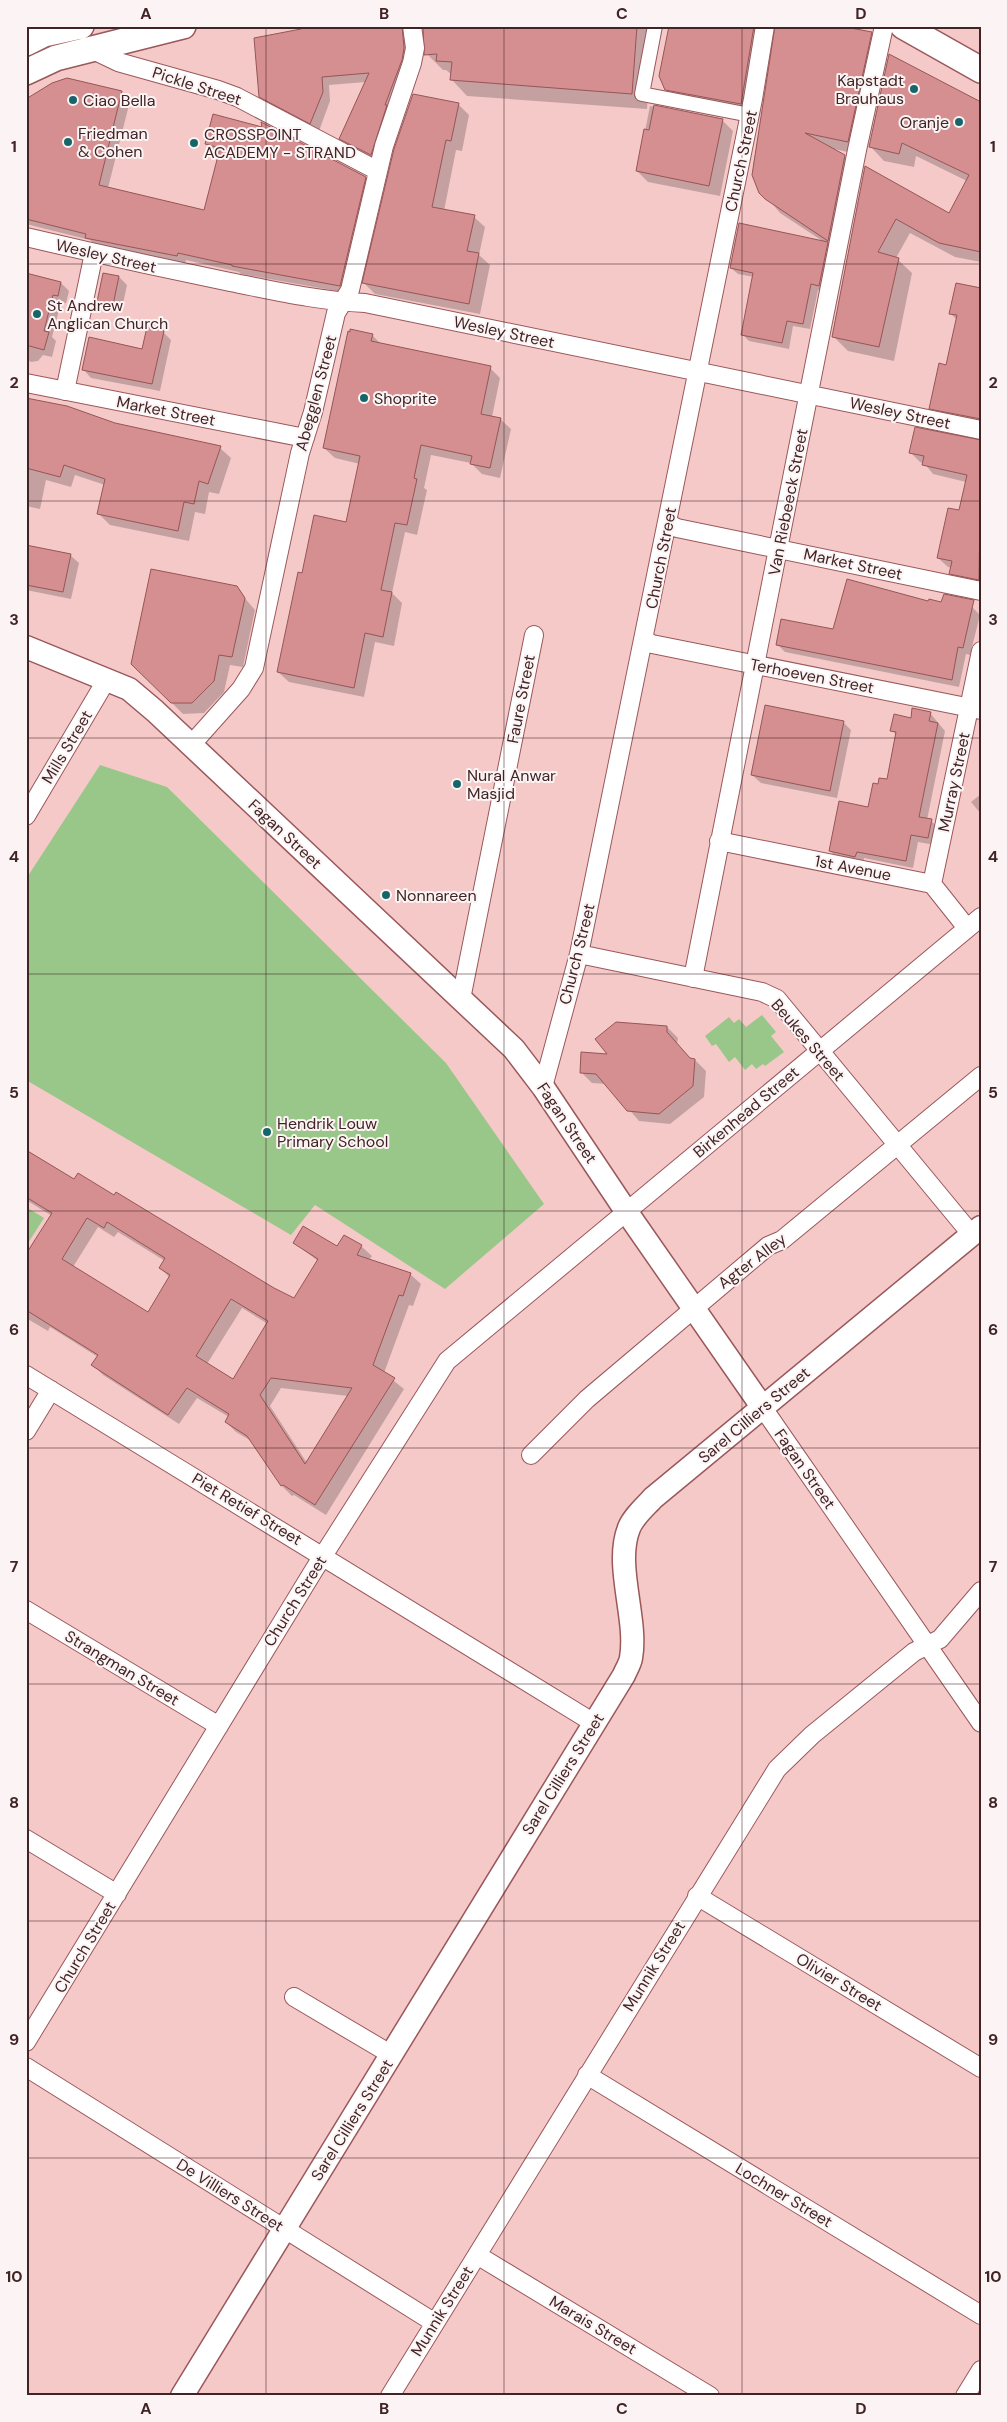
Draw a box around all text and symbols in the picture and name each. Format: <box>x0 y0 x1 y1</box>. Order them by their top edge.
text: A <box>140 3 152 24</box>
text: B <box>379 3 389 24</box>
text: C <box>616 3 628 24</box>
text: D <box>855 3 867 24</box>
street label: Pickle Street <box>150 62 244 110</box>
place label: Kapstadt Brauhaus <box>835 70 904 109</box>
marker: Kapstadt Brauhaus <box>908 83 920 95</box>
place label: Ciao Bella <box>83 90 155 111</box>
marker: Ciao Bella <box>67 94 79 106</box>
street label: Church Street <box>720 108 762 214</box>
place label: Oranje <box>900 112 949 133</box>
marker: Oranje <box>953 116 965 128</box>
place label: Friedman & Cohen <box>78 123 148 162</box>
place label: CROSSPOINT ACADEMY - STRAND <box>204 124 356 163</box>
text: 1 <box>11 136 17 157</box>
marker: Friedman & Cohen <box>62 136 74 148</box>
text: 1 <box>990 136 996 157</box>
marker: CROSSPOINT ACADEMY - STRAND <box>188 137 200 149</box>
street label: Wesley Street <box>54 234 158 278</box>
place label: St Andrew Anglican Church <box>47 295 168 334</box>
marker: St Andrew Anglican Church <box>31 308 43 320</box>
street label: Wesley Street <box>452 311 556 353</box>
street label: Abegglen Street <box>290 333 342 453</box>
text: 2 <box>9 372 19 393</box>
text: 2 <box>988 372 998 393</box>
place label: Shoprite <box>374 388 437 409</box>
street label: Market Street <box>115 391 217 431</box>
marker: Shoprite <box>358 392 370 404</box>
street label: Wesley Street <box>848 392 952 434</box>
street label: Van Riebeeck Street <box>763 427 813 577</box>
street label: Church Street <box>641 505 681 611</box>
street label: Market Street <box>802 543 904 585</box>
text: 3 <box>9 609 19 630</box>
text: 3 <box>988 609 998 630</box>
street label: Faure Street <box>502 653 540 745</box>
street label: Terhoeven Street <box>748 654 876 698</box>
street label: Mills Street <box>37 706 97 788</box>
street label: Murray Street <box>933 730 975 834</box>
place label: Nural Anwar Masjid <box>467 765 556 804</box>
marker: Nural Anwar Masjid <box>451 778 463 790</box>
street label: Fagan Street <box>244 795 326 873</box>
text: 4 <box>9 846 19 867</box>
text: 4 <box>988 846 998 867</box>
street label: 1st Avenue <box>813 850 893 886</box>
place label: Nonnareen <box>396 885 477 906</box>
marker: Nonnareen <box>380 889 392 901</box>
street label: Church Street <box>554 901 600 1007</box>
street label: Beukes Street <box>767 995 849 1085</box>
street label: Birkenhead Street <box>689 1062 803 1162</box>
street label: Fagan Street <box>532 1079 602 1167</box>
text: 5 <box>9 1082 19 1103</box>
text: 5 <box>988 1082 998 1103</box>
place label: Hendrik Louw Primary School <box>277 1113 388 1152</box>
marker: Hendrik Louw Primary School <box>261 1126 273 1138</box>
street label: Agter Alley <box>714 1228 790 1294</box>
text: 6 <box>9 1319 19 1340</box>
text: 6 <box>988 1319 998 1340</box>
street label: Sarel Cilliers Street <box>694 1362 814 1468</box>
street label: Fagan Street <box>770 1425 840 1513</box>
street label: Piet Retief Street <box>188 1468 306 1550</box>
street label: Church Street <box>259 1552 331 1650</box>
text: 7 <box>10 1556 19 1577</box>
text: 7 <box>989 1556 998 1577</box>
street label: Strangman Street <box>61 1626 183 1710</box>
street label: Sarel Cilliers Street <box>517 1709 609 1839</box>
text: 8 <box>9 1792 19 1813</box>
text: 8 <box>988 1792 998 1813</box>
street label: Church Street <box>49 1897 121 1997</box>
street label: Munnik Street <box>618 1917 690 2015</box>
street label: Olivier Street <box>792 1948 886 2016</box>
text: 9 <box>9 2029 19 2050</box>
text: 9 <box>988 2029 998 2050</box>
street label: Sarel Cilliers Street <box>306 2055 398 2185</box>
street label: De Villiers Street <box>172 2154 288 2236</box>
street label: Lochner Street <box>732 2158 836 2232</box>
street label: Munnik Street <box>406 2262 478 2360</box>
text: 10 <box>5 2266 23 2287</box>
text: 10 <box>984 2266 1002 2287</box>
street label: Marais Street <box>545 2291 641 2359</box>
text: A <box>140 2398 152 2419</box>
text: B <box>379 2398 389 2419</box>
text: C <box>616 2398 628 2419</box>
text: D <box>855 2398 867 2419</box>

